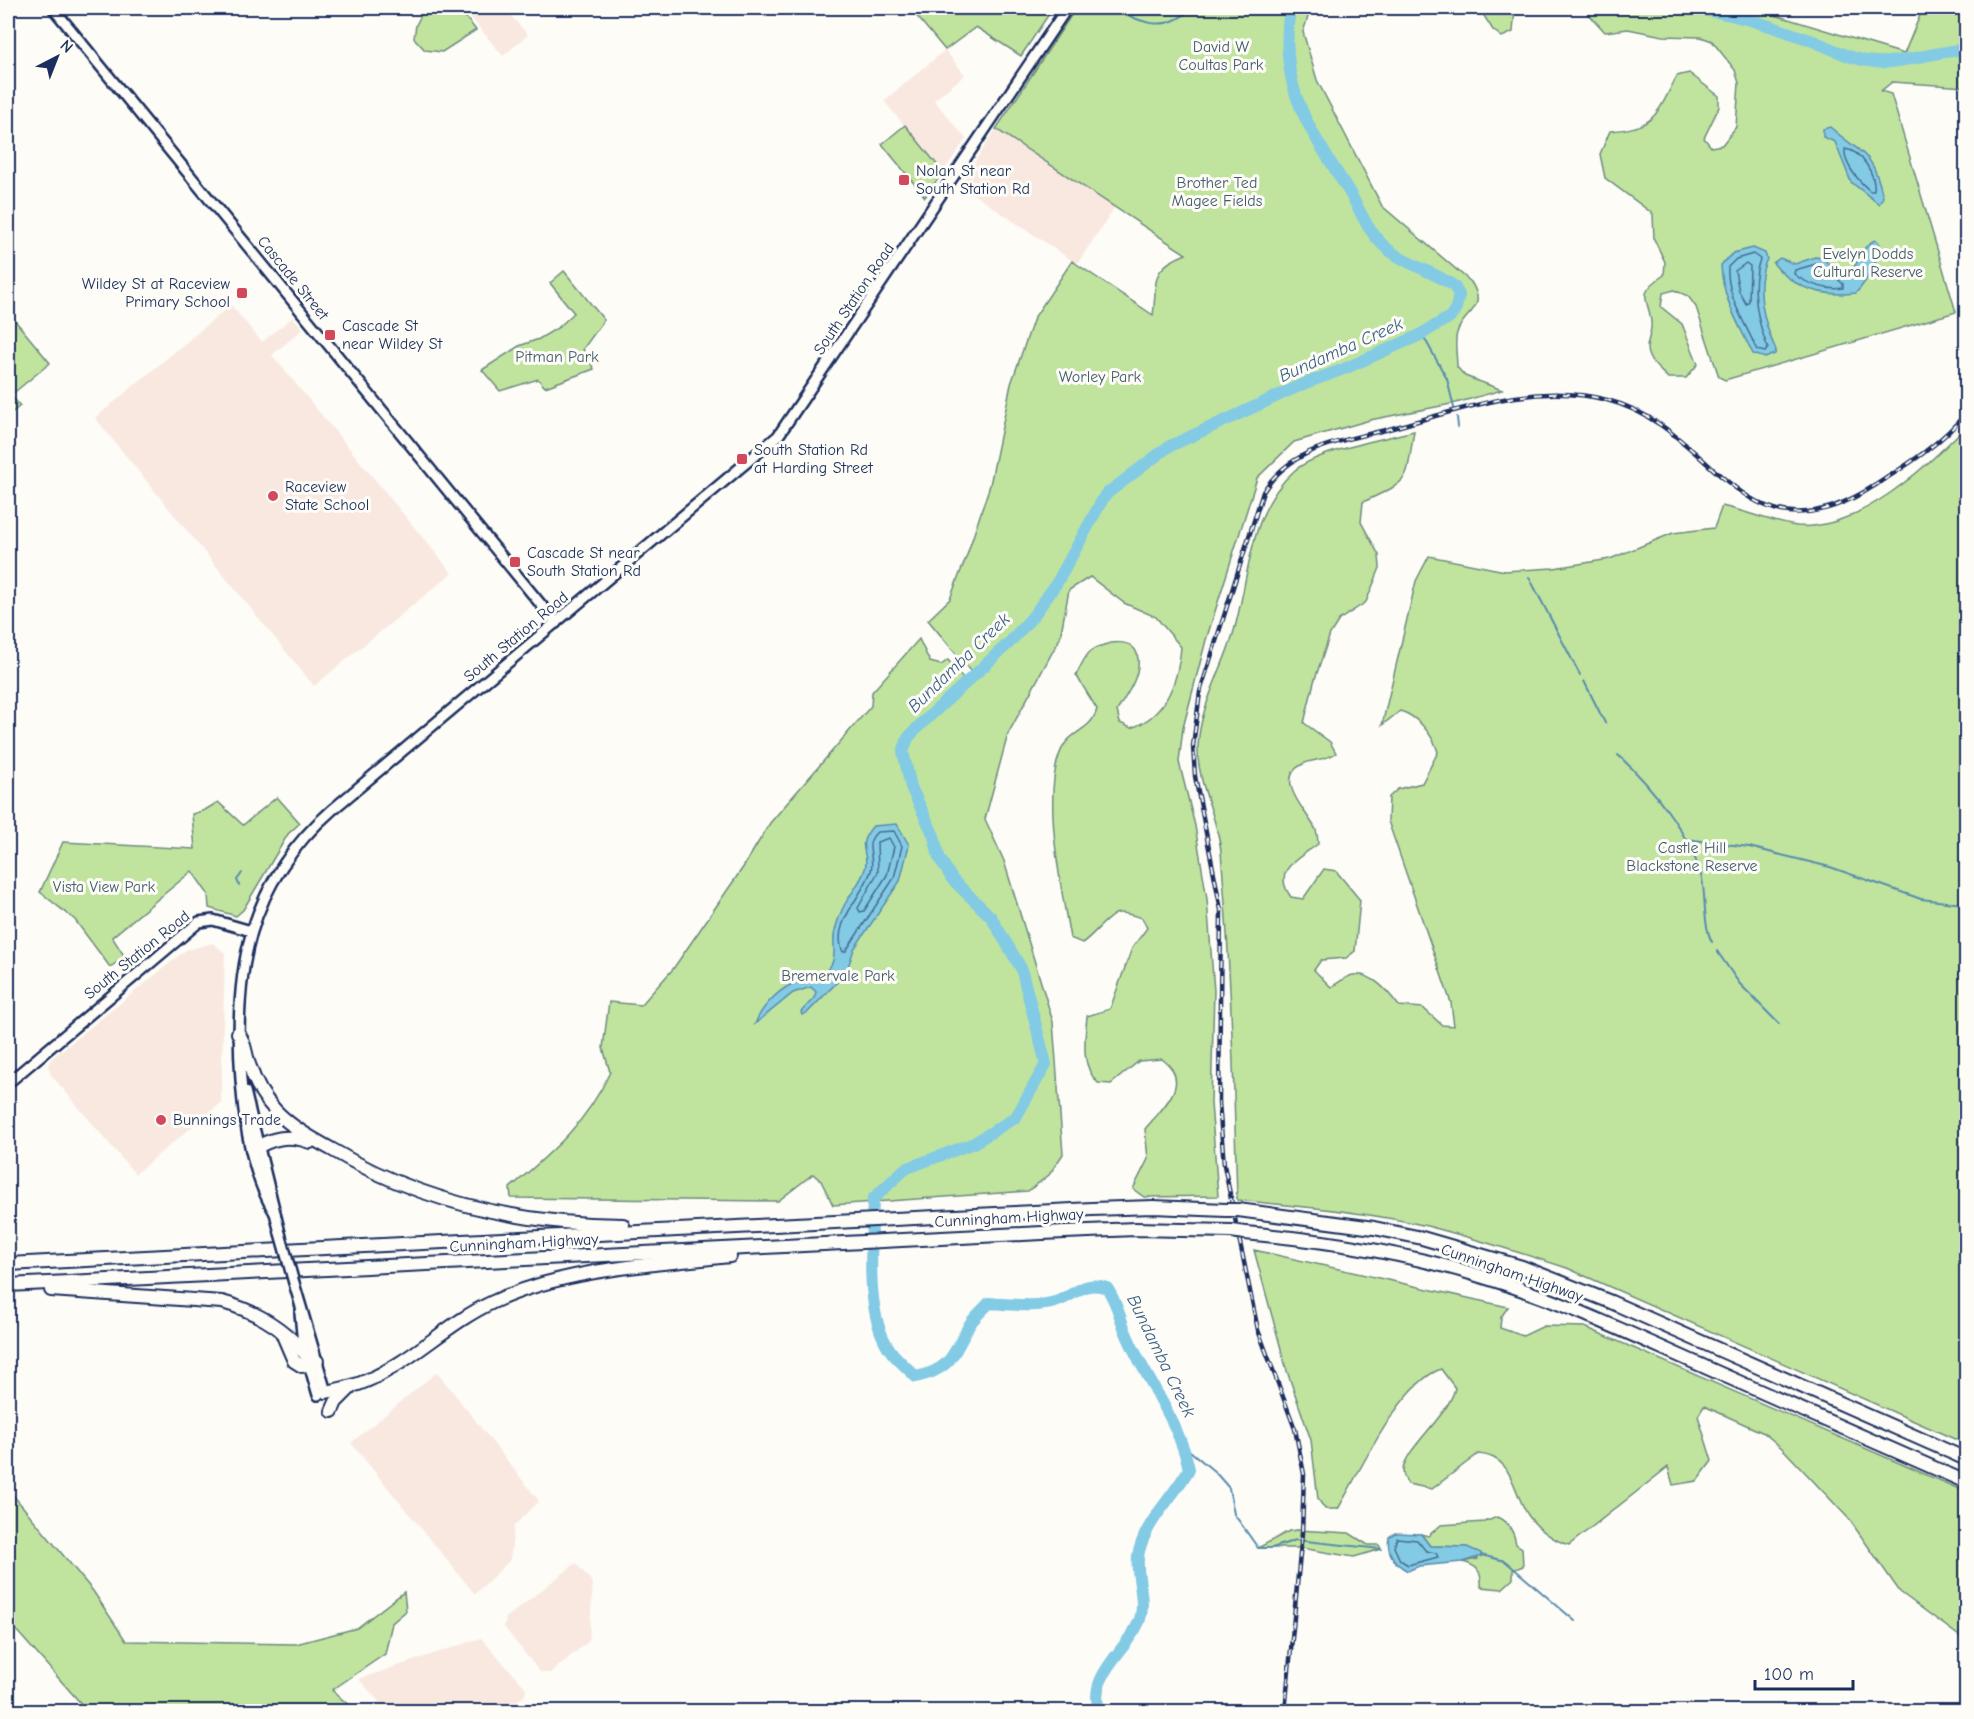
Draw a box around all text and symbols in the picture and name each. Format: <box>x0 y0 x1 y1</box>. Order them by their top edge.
north arrow <box>27 27 87 87</box>
text: N <box>56 36 76 57</box>
park label: David W Coultas Park <box>1179 38 1264 74</box>
place label: Nolan St near South Station Rd <box>916 162 1030 198</box>
marker: Nolan St near South Station Rd <box>897 173 911 187</box>
park label: Brother Ted Magee Fields <box>1171 174 1263 210</box>
street label: Cascade Street <box>254 232 333 324</box>
street label: South Station Road <box>810 240 898 358</box>
park label: Evelyn Dodds Cultural Reserve <box>1813 245 1923 281</box>
place label: Wildey St at Raceview Primary School <box>82 275 230 311</box>
marker: Wildey St at Raceview Primary School <box>235 286 249 300</box>
water label: Bundamba Creek <box>1276 313 1407 387</box>
place label: Cascade St near Wildey St <box>342 317 443 353</box>
marker: Cascade St near Wildey St <box>323 328 337 342</box>
park label: Pitman Park <box>515 348 599 366</box>
park label: Worley Park <box>1059 368 1142 386</box>
place label: South Station Rd at Harding Street <box>754 441 873 477</box>
marker: South Station Rd at Harding Street <box>735 452 749 466</box>
place label: Raceview State School <box>285 478 369 514</box>
marker: Raceview State School <box>266 489 280 503</box>
place label: Cascade St near South Station Rd <box>527 544 641 580</box>
marker: Cascade St near South Station Rd <box>508 555 522 569</box>
street label: South Station Road <box>460 588 572 686</box>
water label: Bundamba Creek <box>904 609 1015 717</box>
park label: Castle Hill Blackstone Reserve <box>1626 839 1758 875</box>
park label: Vista View Park <box>53 878 155 896</box>
street label: South Station Road <box>81 907 193 1003</box>
park label: Bremervale Park <box>781 967 895 985</box>
place label: Bunnings Trade <box>173 1111 281 1129</box>
marker: Bunnings Trade <box>154 1113 168 1127</box>
street label: Cunningham Highway <box>934 1205 1085 1231</box>
street label: Cunningham Highway <box>449 1230 600 1256</box>
street label: Cunningham Highway <box>1439 1240 1586 1306</box>
water label: Bundamba Creek <box>1122 1291 1200 1421</box>
scale bar <box>1755 1653 1852 1691</box>
text: 100 m <box>1764 1664 1814 1685</box>

